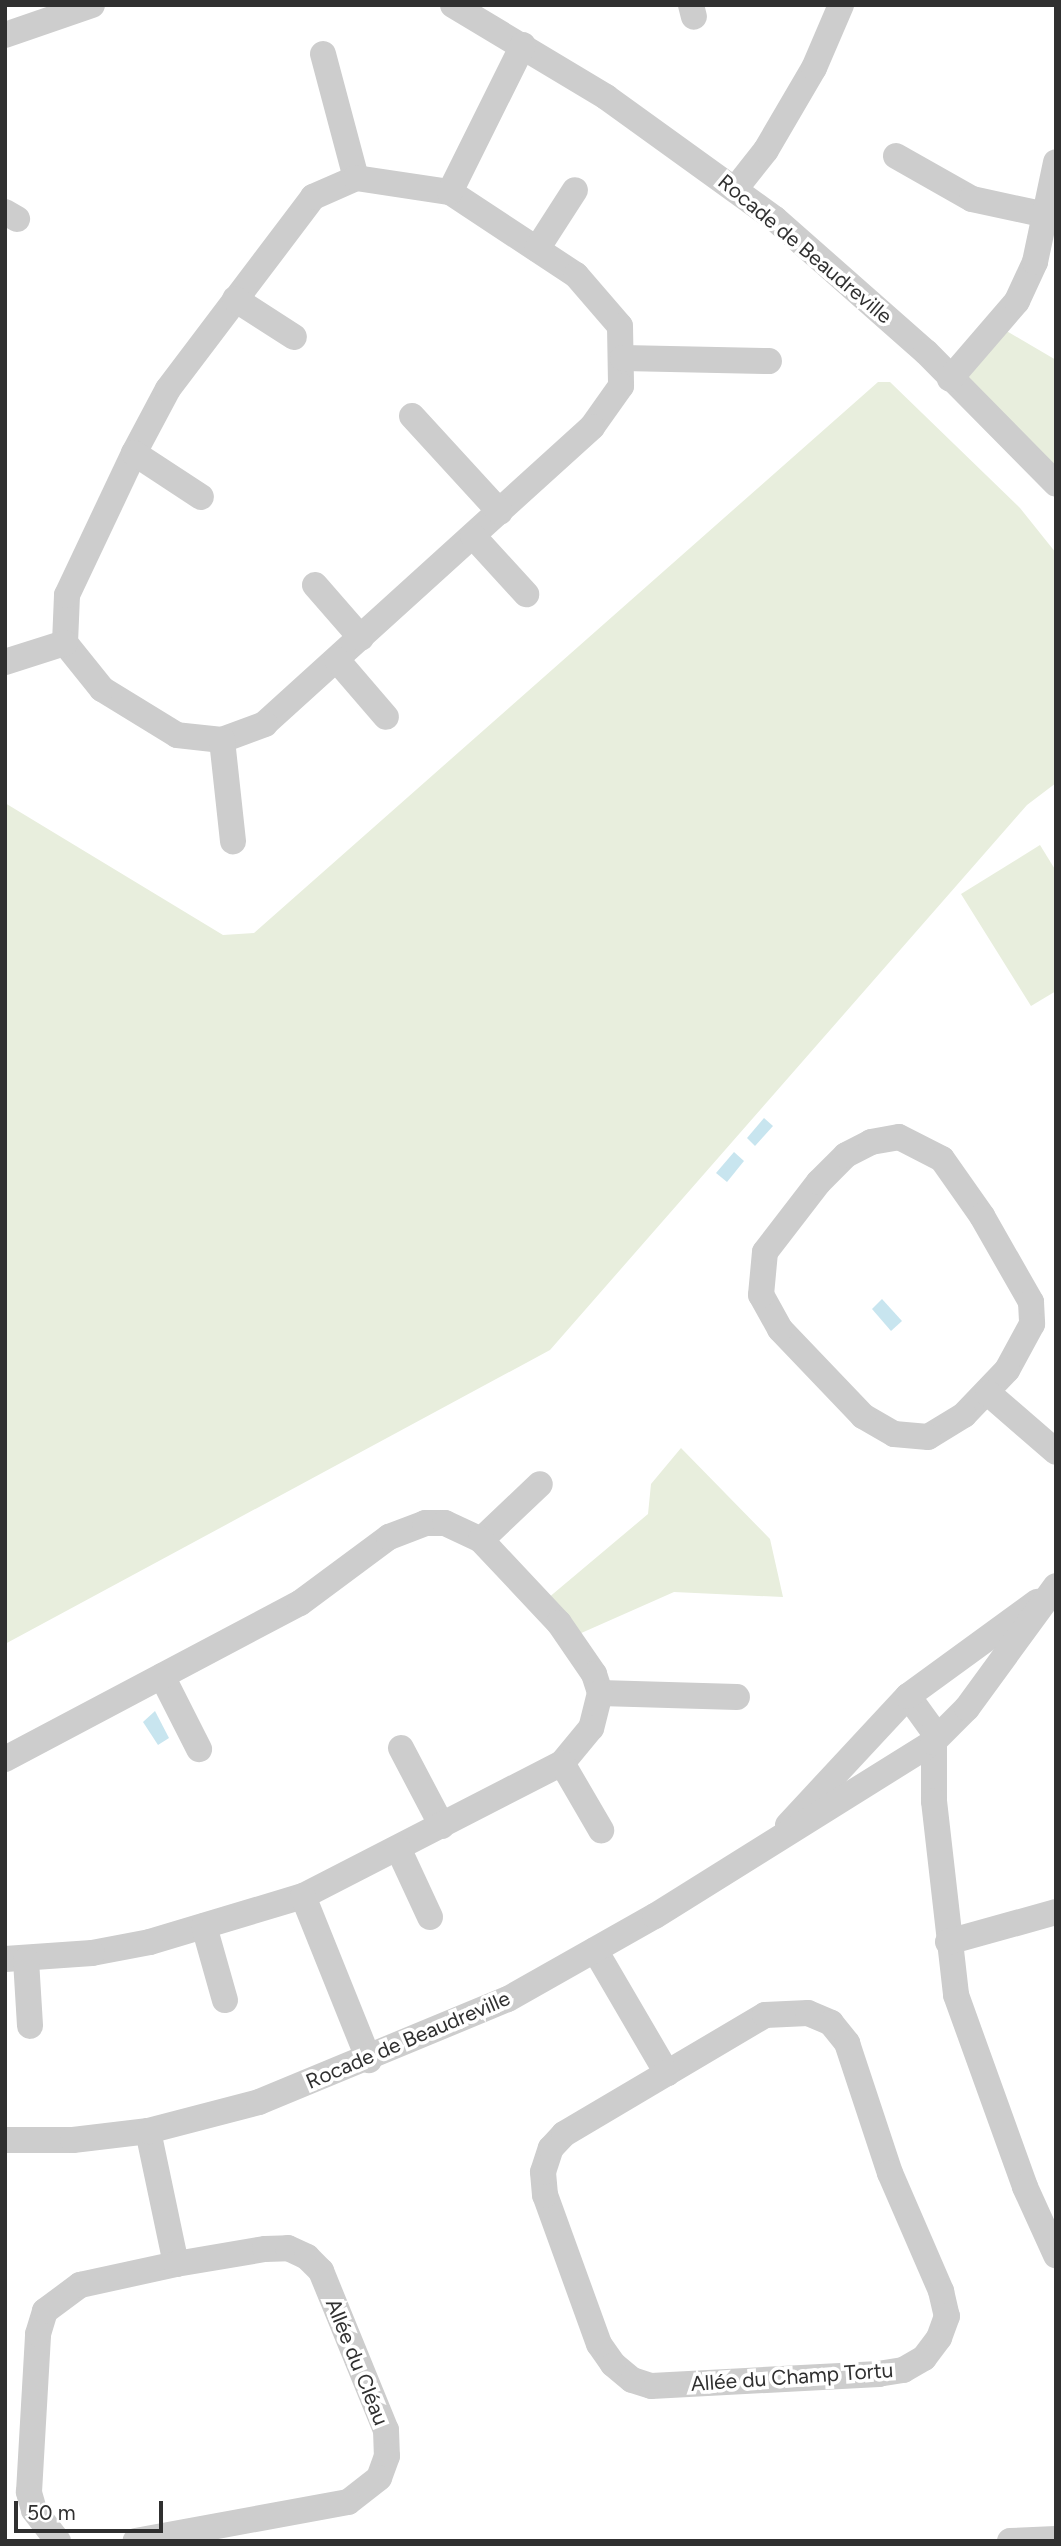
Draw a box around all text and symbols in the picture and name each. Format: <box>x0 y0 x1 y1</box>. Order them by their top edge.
street label: Rocade de Beaudreville <box>713 169 897 329</box>
street label: Rocade de Beaudreville <box>302 1986 514 2094</box>
street label: Allée du Cléau <box>320 2295 394 2429</box>
street label: Allée du Champ Tortu <box>690 2357 894 2397</box>
scale bar <box>18 2486 166 2530</box>
text: 50 m <box>27 2500 76 2525</box>

